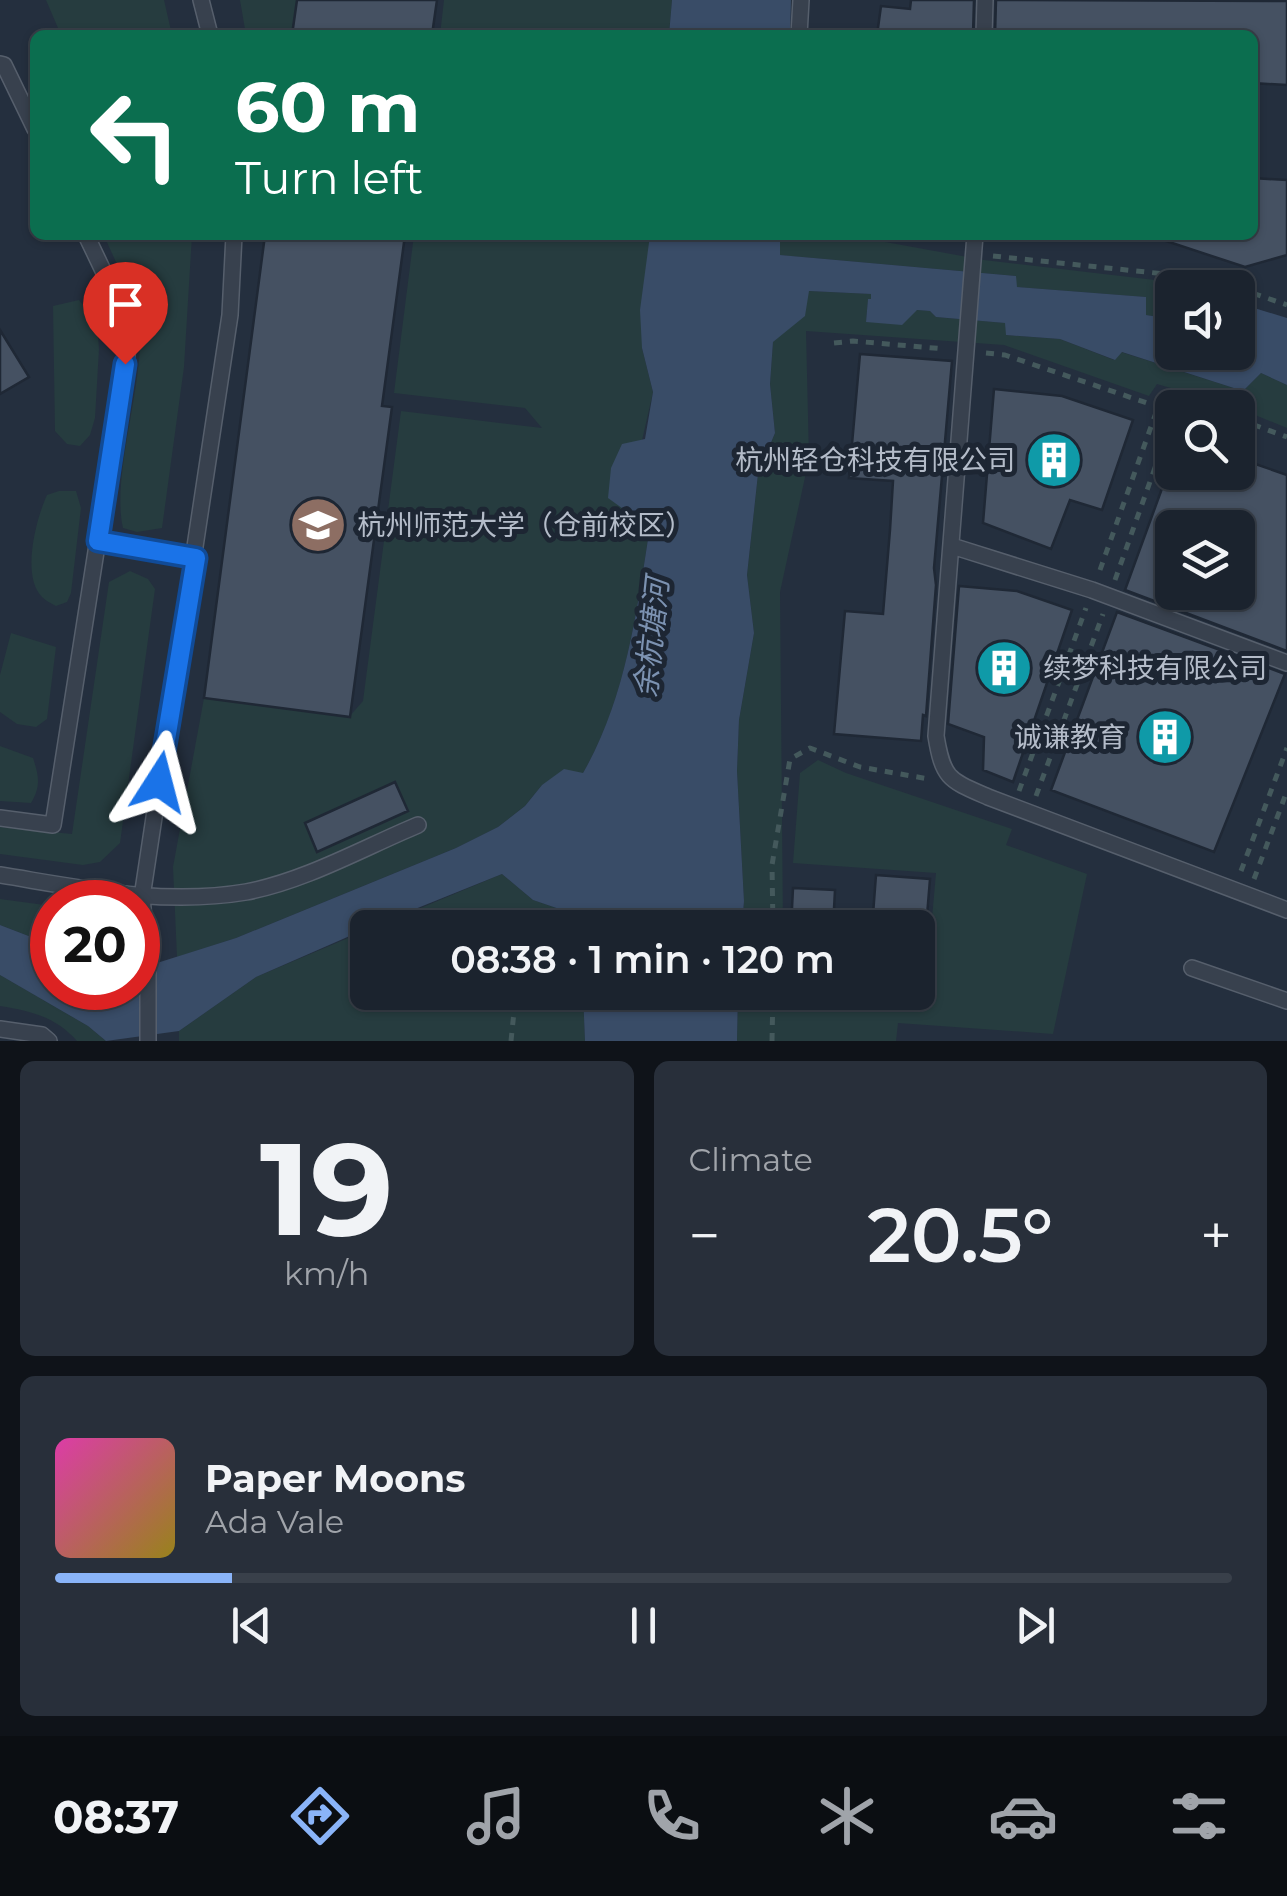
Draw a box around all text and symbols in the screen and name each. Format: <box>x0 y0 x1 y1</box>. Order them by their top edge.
text: 60 m <box>235 64 420 150</box>
icon: left <box>70 70 200 200</box>
text: Turn left <box>235 150 423 205</box>
pin <box>83 262 168 365</box>
map controls <box>1155 270 1255 610</box>
button: sound <box>1155 270 1255 370</box>
icon: arrive <box>98 277 153 332</box>
button: search <box>1155 390 1255 490</box>
building icon: 杭州轻仓科技有限公司 <box>1024 430 1084 490</box>
place label: 杭州轻仓科技有限公司 <box>735 443 1015 477</box>
school or university icon: 杭州师范大学（仓前校区） <box>288 495 348 555</box>
place label: 杭州师范大学（仓前校区） <box>357 508 693 542</box>
button: layers <box>1155 510 1255 610</box>
water label: 余杭塘河 <box>627 571 677 700</box>
building icon: 续梦科技有限公司 <box>974 638 1034 698</box>
place label: 续梦科技有限公司 <box>1043 651 1267 685</box>
building icon: 诚谦教育 <box>1135 707 1195 767</box>
place label: 诚谦教育 <box>1014 720 1126 754</box>
position arrow <box>107 730 211 834</box>
speed limit sign: 20 <box>30 880 160 1010</box>
text: 08:38 · 1 min · 120 m <box>450 936 835 983</box>
text: 19 <box>260 1109 394 1268</box>
text: Climate <box>689 1140 813 1179</box>
text: 20.5° <box>867 1189 1053 1281</box>
text: − <box>689 1202 720 1269</box>
text: + <box>1200 1202 1232 1269</box>
text: km/h <box>284 1254 369 1293</box>
text: Paper Moons <box>205 1455 466 1502</box>
text: Ada Vale <box>205 1502 344 1541</box>
icon: previous <box>224 1598 279 1653</box>
icon: pause <box>616 1598 671 1653</box>
icon: next <box>1008 1598 1063 1653</box>
icon: directions <box>285 1781 355 1851</box>
icon: music <box>461 1781 531 1851</box>
icon: phone <box>637 1781 707 1851</box>
icon: climate <box>812 1781 882 1851</box>
icon: car <box>988 1781 1058 1851</box>
icon: filters <box>1164 1781 1234 1851</box>
text: 08:37 <box>53 1789 179 1844</box>

